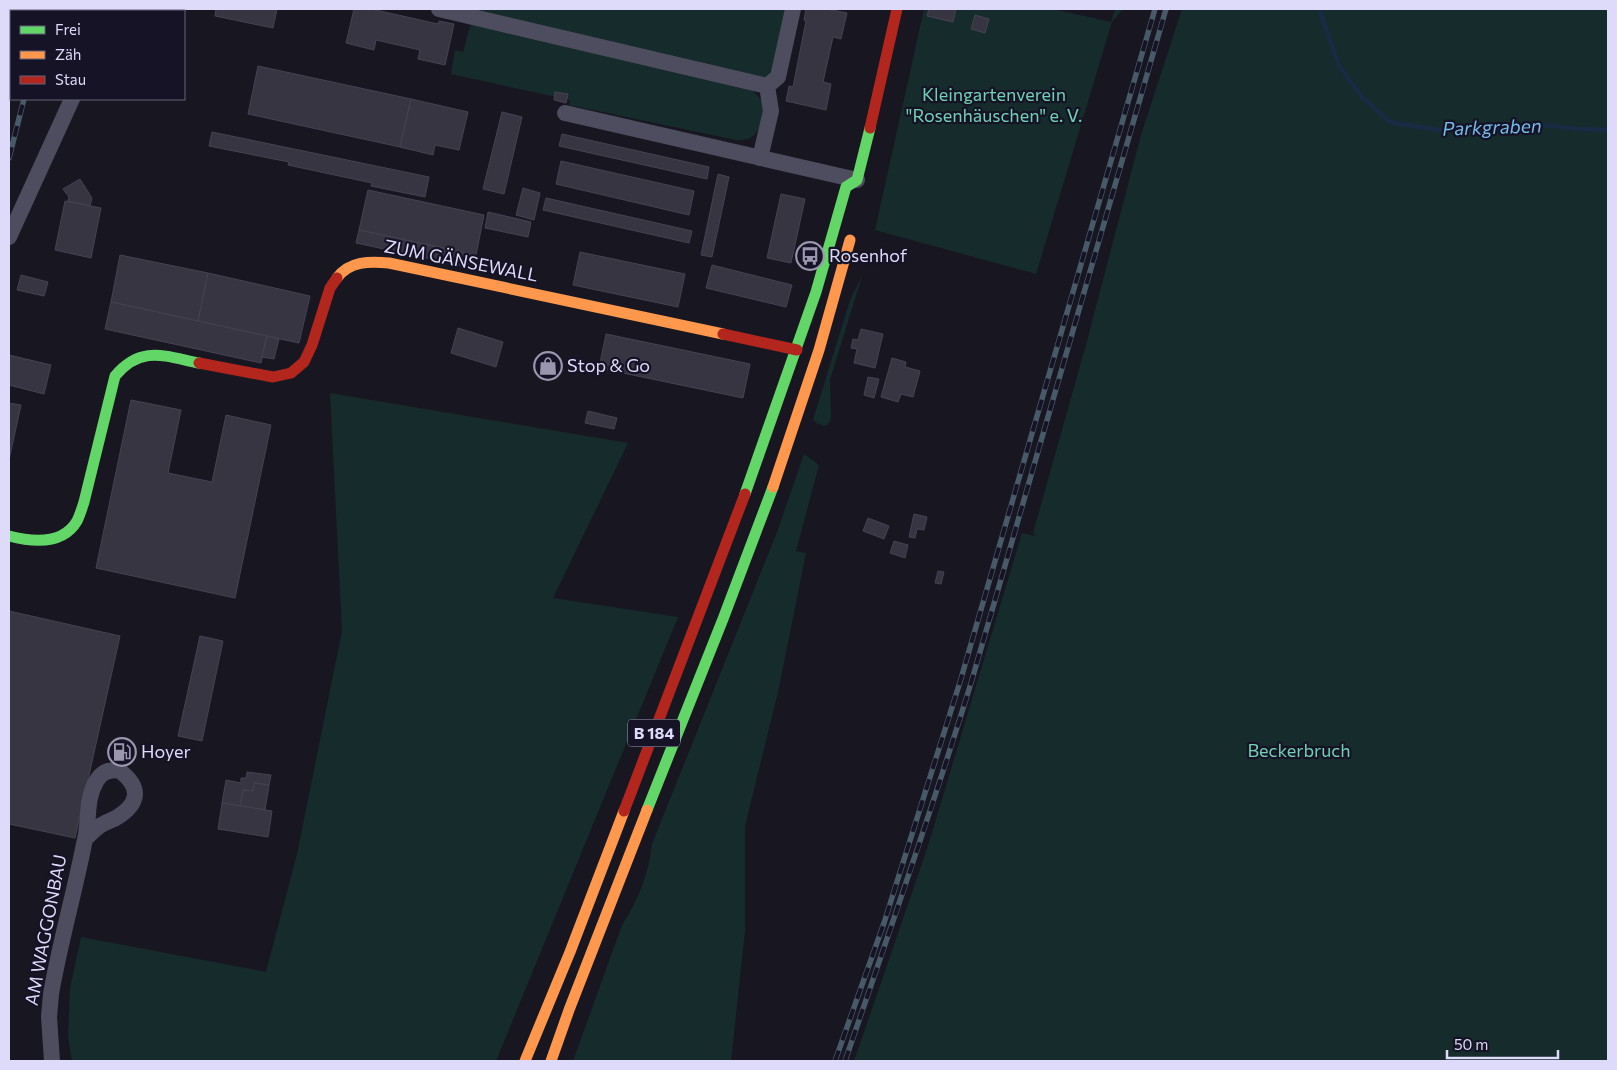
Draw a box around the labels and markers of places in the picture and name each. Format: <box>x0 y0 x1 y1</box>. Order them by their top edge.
bus stop icon: Rosenhof <box>795 241 825 271</box>
place label: Rosenhof <box>829 244 908 266</box>
shop icon: Stop & Go <box>533 351 563 381</box>
place label: Stop & Go <box>567 354 650 376</box>
fuel station icon: Hoyer <box>107 737 137 767</box>
place label: Hoyer <box>141 740 191 762</box>

